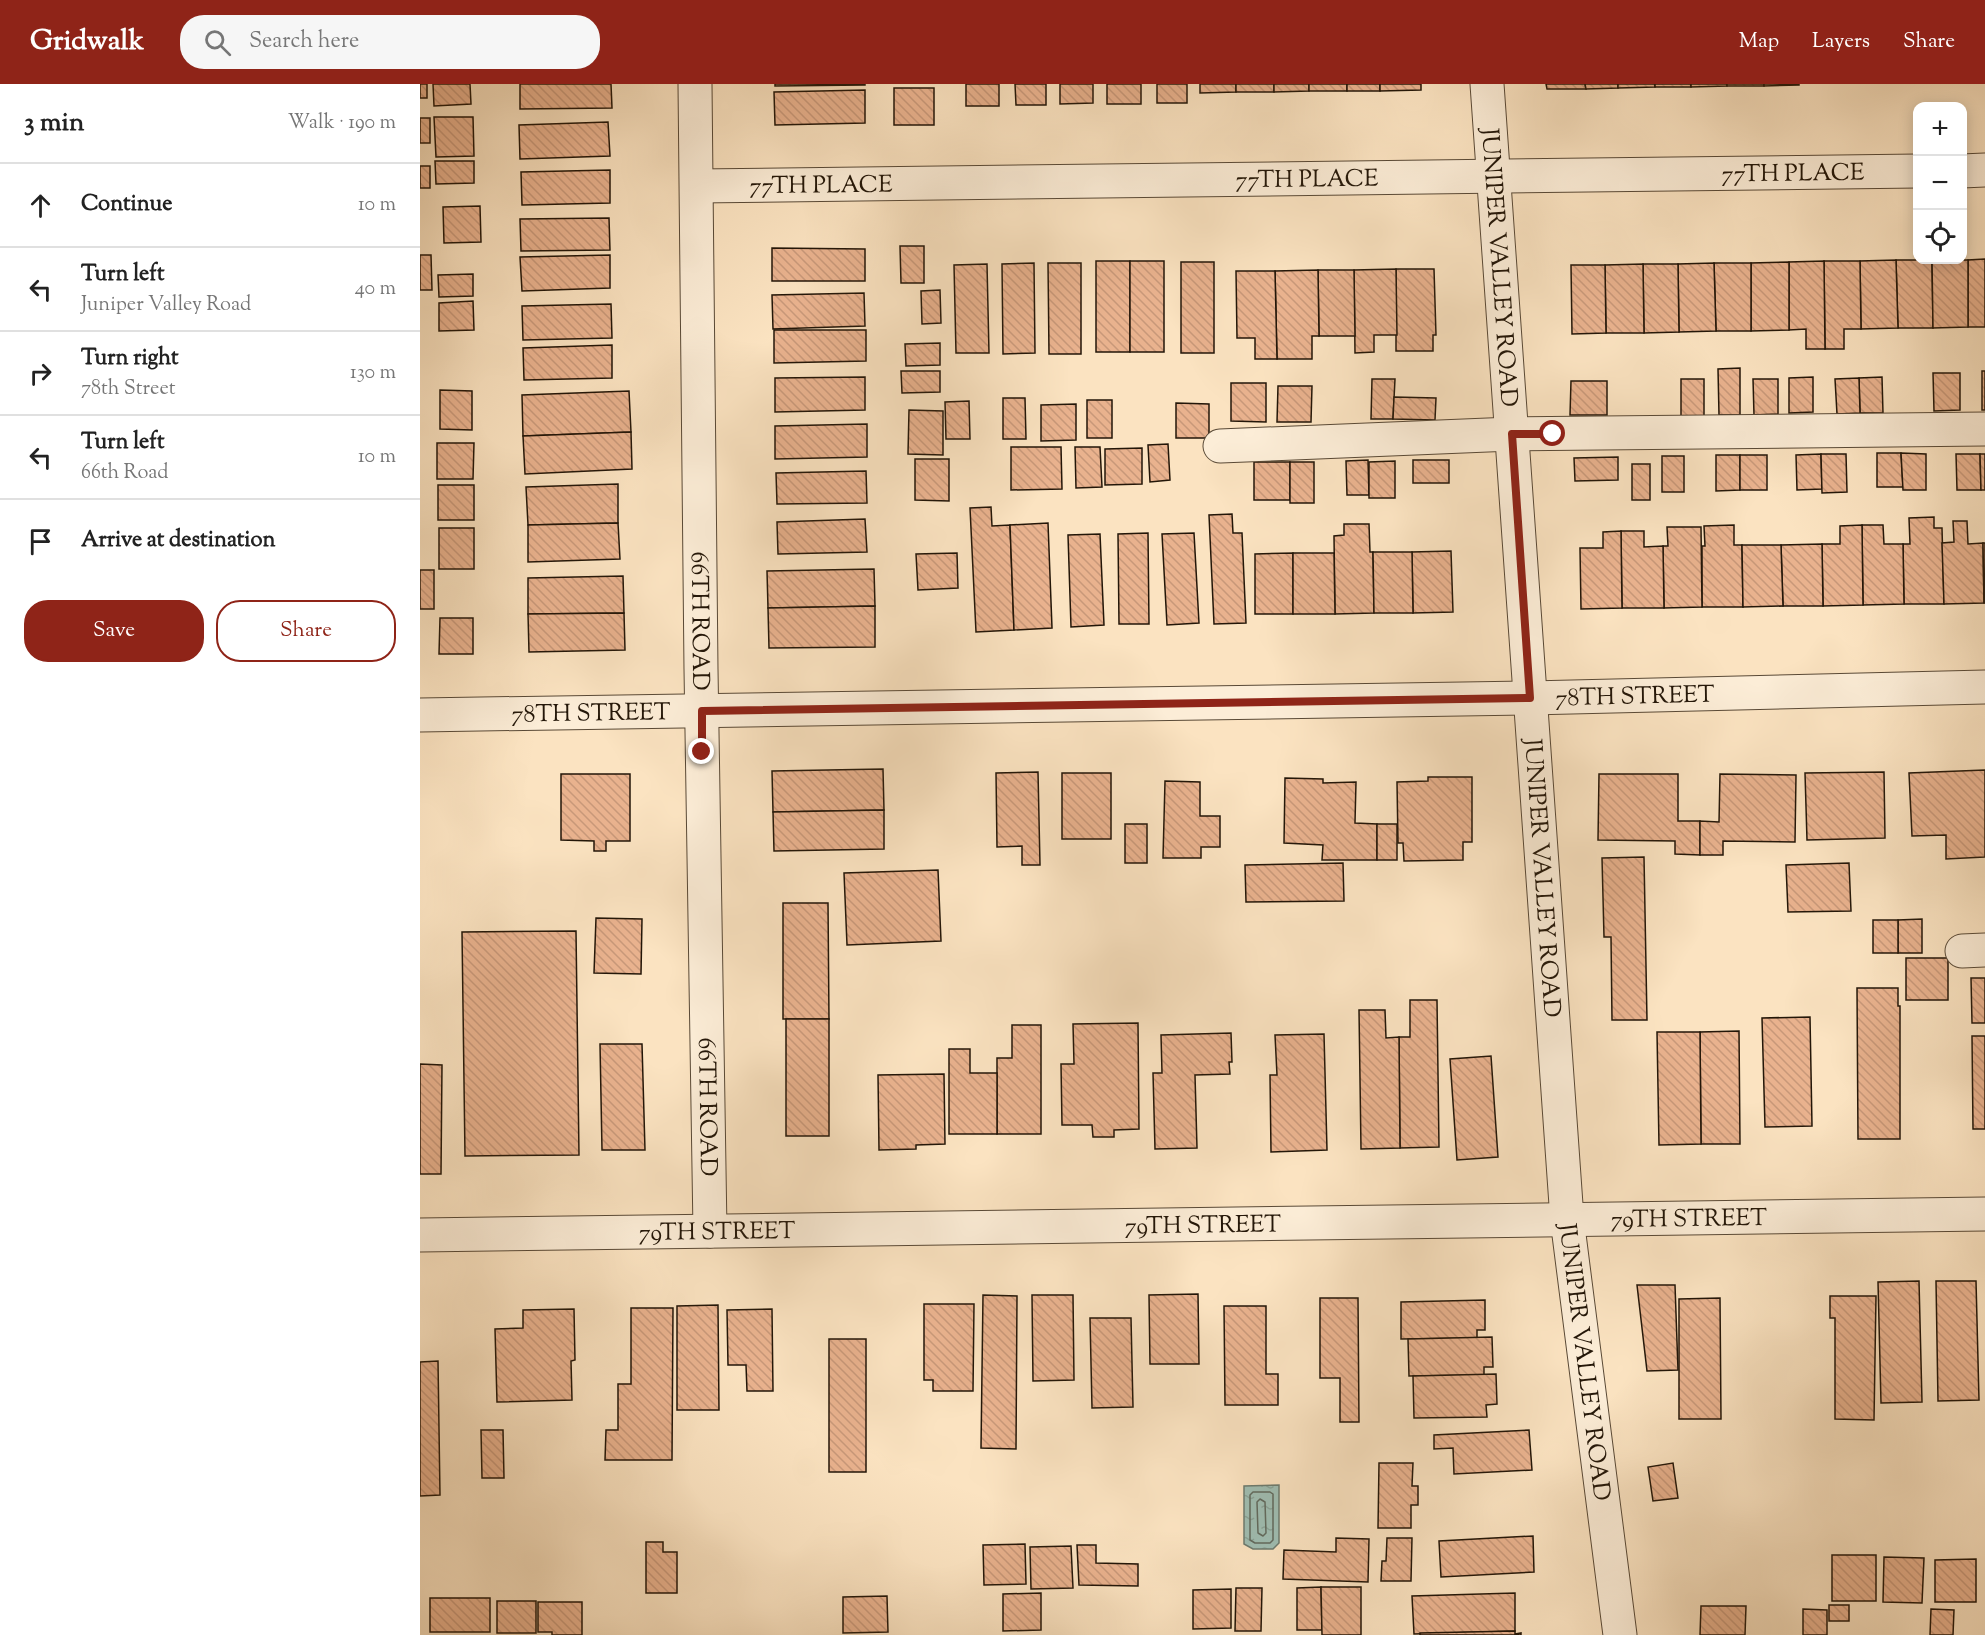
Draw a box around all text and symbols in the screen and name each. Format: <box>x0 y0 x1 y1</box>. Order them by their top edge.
search box <box>180 15 600 69</box>
text: Gridwalk <box>30 22 144 62</box>
icon: search <box>201 26 234 59</box>
text: Search here <box>249 26 359 58</box>
text: Map <box>1739 27 1779 57</box>
text: Layers <box>1812 27 1870 57</box>
text: Share <box>1903 27 1955 57</box>
map controls <box>1913 102 1967 264</box>
button: + <box>1913 102 1967 156</box>
text: 3 min <box>24 105 84 142</box>
text: Walk · 190 m <box>288 109 396 138</box>
street label: JUNIPER VALLEY ROAD <box>1471 125 1525 408</box>
button: − <box>1913 156 1967 210</box>
street label: 77TH PLACE <box>1721 157 1865 192</box>
street label: 77TH PLACE <box>1235 163 1379 198</box>
street label: 77TH PLACE <box>749 169 893 204</box>
icon: ahead <box>24 189 57 222</box>
text: Continue <box>81 189 172 221</box>
text: 10 m <box>358 191 396 220</box>
button: locate <box>1913 210 1967 264</box>
text: Turn left <box>81 259 164 291</box>
icon: left <box>24 273 57 306</box>
text: 40 m <box>355 275 396 304</box>
text: Juniper Valley Road <box>81 291 251 320</box>
text: Turn right <box>81 343 178 375</box>
icon: right <box>24 357 57 390</box>
text: 130 m <box>350 359 396 388</box>
text: 78th Street <box>81 375 176 404</box>
route start <box>1539 420 1565 446</box>
text: Turn left <box>81 427 164 459</box>
icon: left <box>24 441 57 474</box>
text: 10 m <box>358 443 396 472</box>
text: 66th Road <box>81 459 169 488</box>
icon: arrive <box>24 525 57 558</box>
text: Arrive at destination <box>81 525 276 557</box>
street label: 66TH ROAD <box>681 551 716 691</box>
button: Save <box>24 600 204 662</box>
button: Share <box>216 600 396 662</box>
street label: 78TH STREET <box>1555 679 1715 716</box>
street label: 78TH STREET <box>511 696 671 733</box>
street label: JUNIPER VALLEY ROAD <box>1514 736 1568 1019</box>
route end <box>688 738 714 764</box>
street label: 66TH ROAD <box>688 1037 724 1177</box>
street label: 79TH STREET <box>1610 1202 1767 1238</box>
street label: 79TH STREET <box>1125 1208 1282 1245</box>
street label: 79TH STREET <box>639 1215 796 1251</box>
street label: JUNIPER VALLEY ROAD <box>1548 1220 1618 1503</box>

